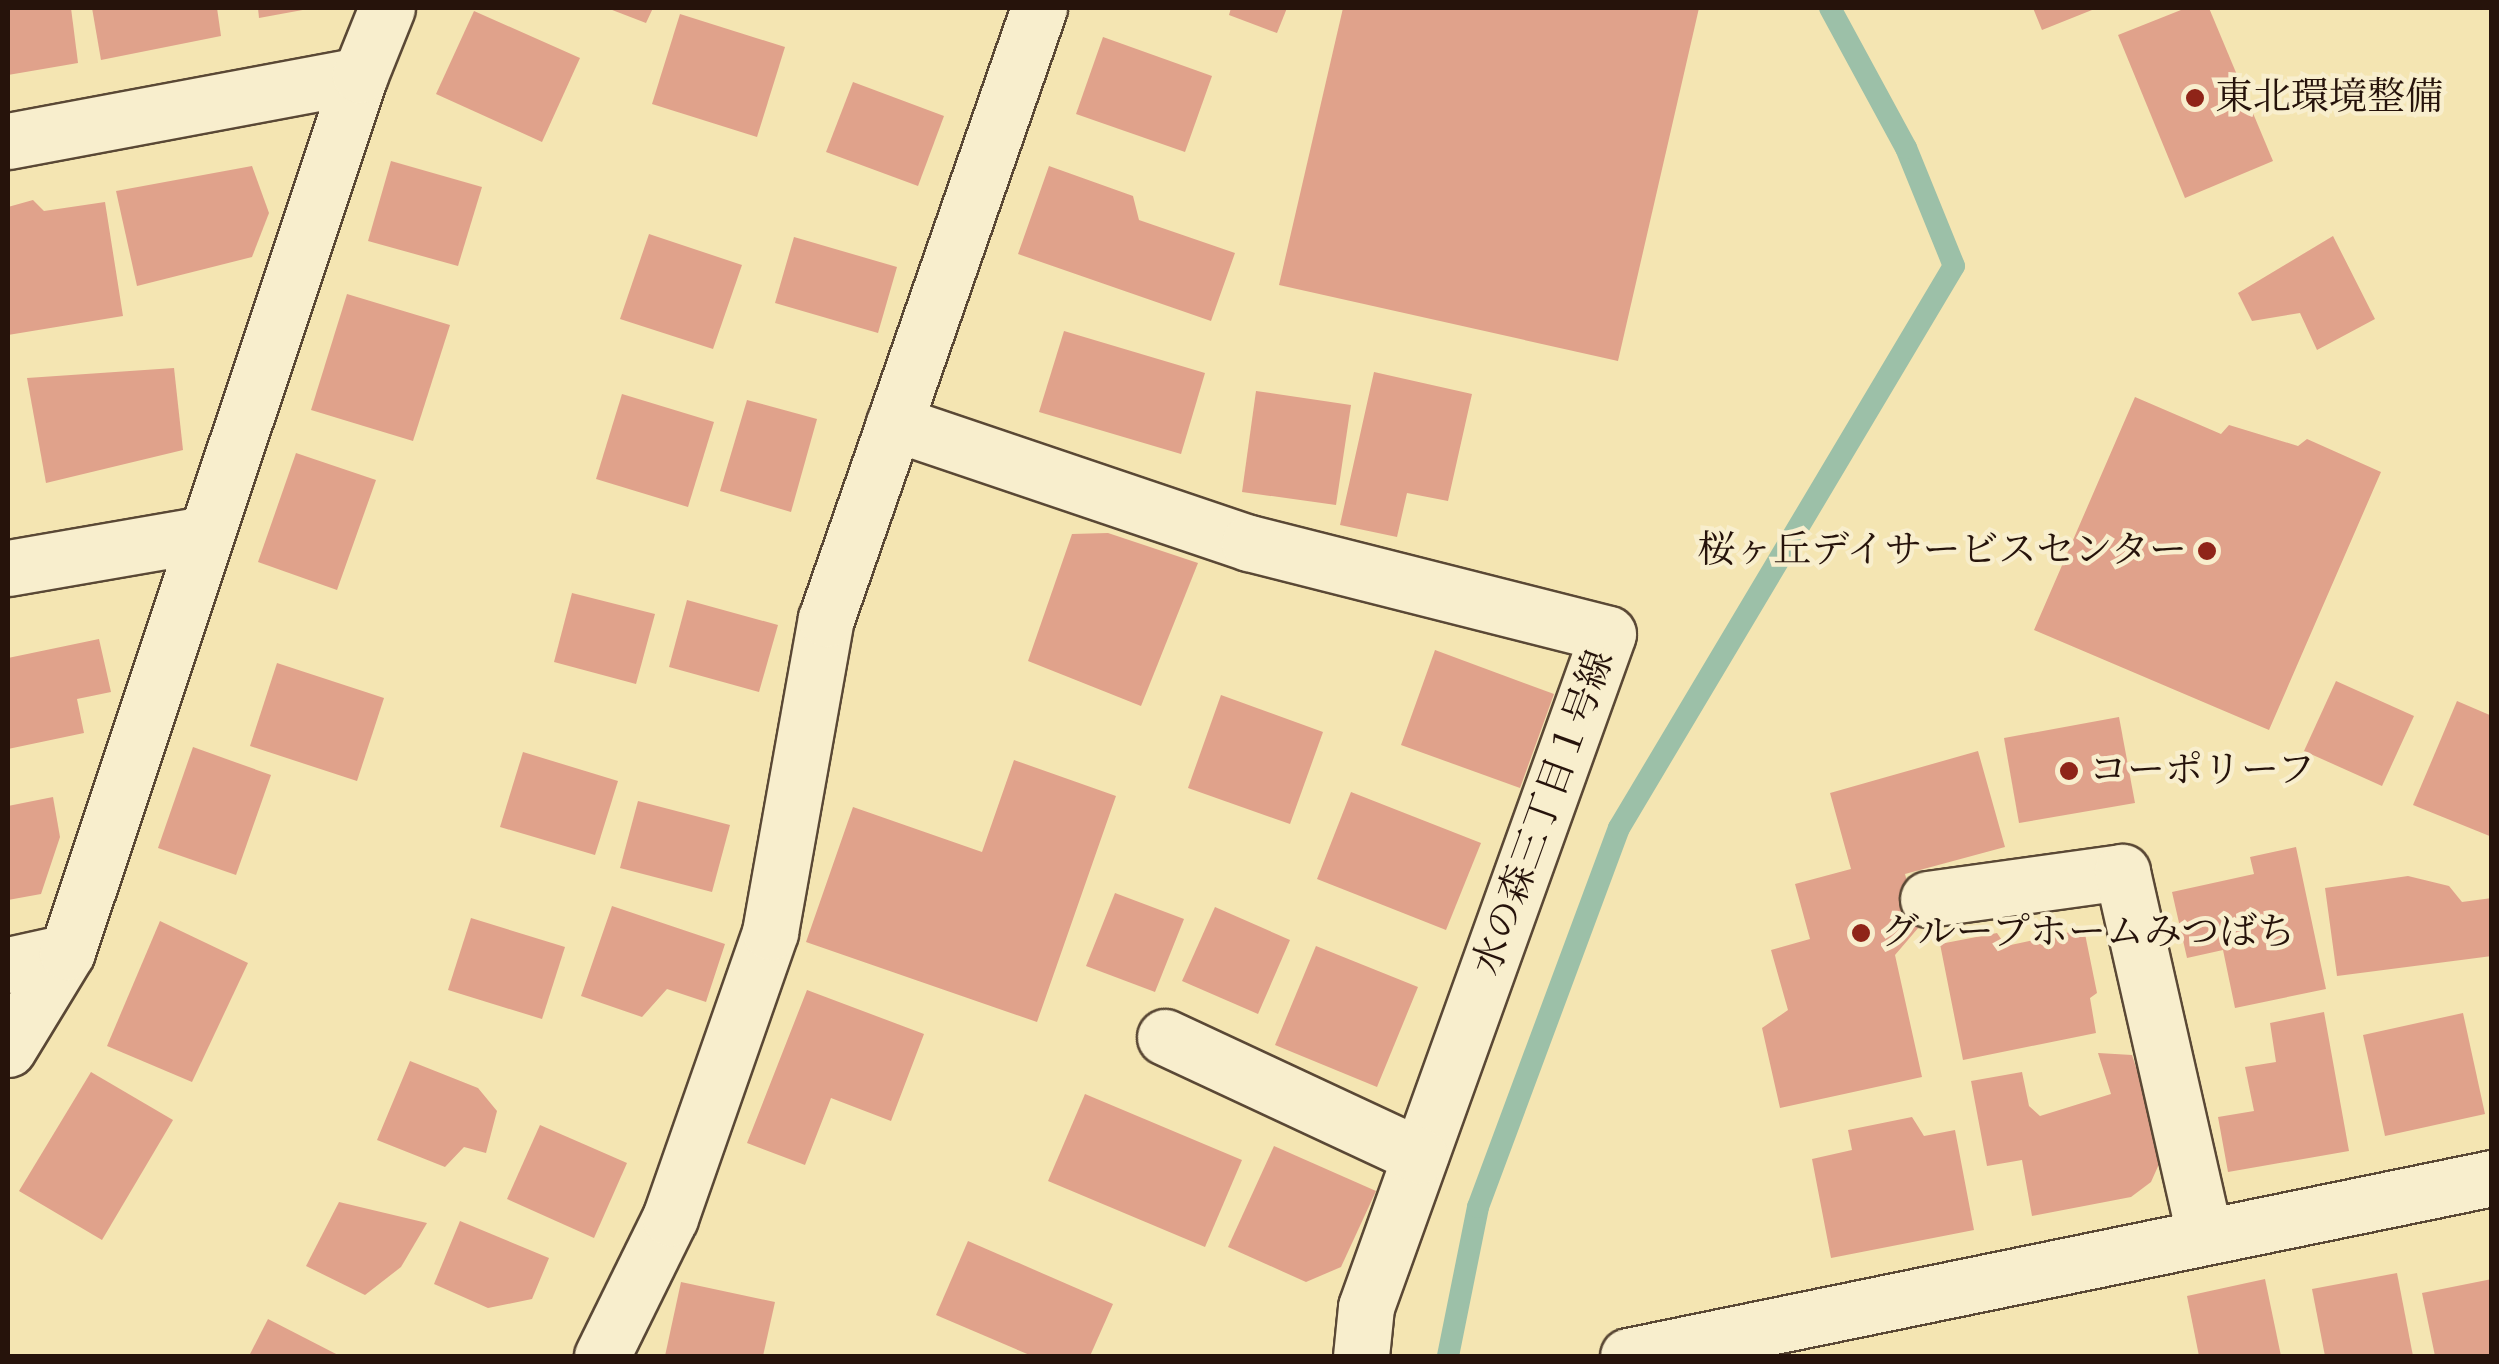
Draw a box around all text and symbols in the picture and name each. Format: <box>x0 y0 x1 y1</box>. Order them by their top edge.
place label: 東北環境整備 <box>2215 75 2443 121</box>
marker: 東北環境整備 <box>2184 87 2206 109</box>
place label: 桜ヶ丘デイサービスセンター <box>1693 528 2187 574</box>
marker: 桜ヶ丘デイサービスセンター <box>2196 540 2218 562</box>
street label: 水の森三丁目１号線 <box>1464 645 1624 981</box>
place label: コーポリーフ <box>2089 748 2317 794</box>
marker: コーポリーフ <box>2058 760 2080 782</box>
place label: グループホームみつばち <box>1881 910 2299 956</box>
marker: グループホームみつばち <box>1850 922 1872 944</box>

